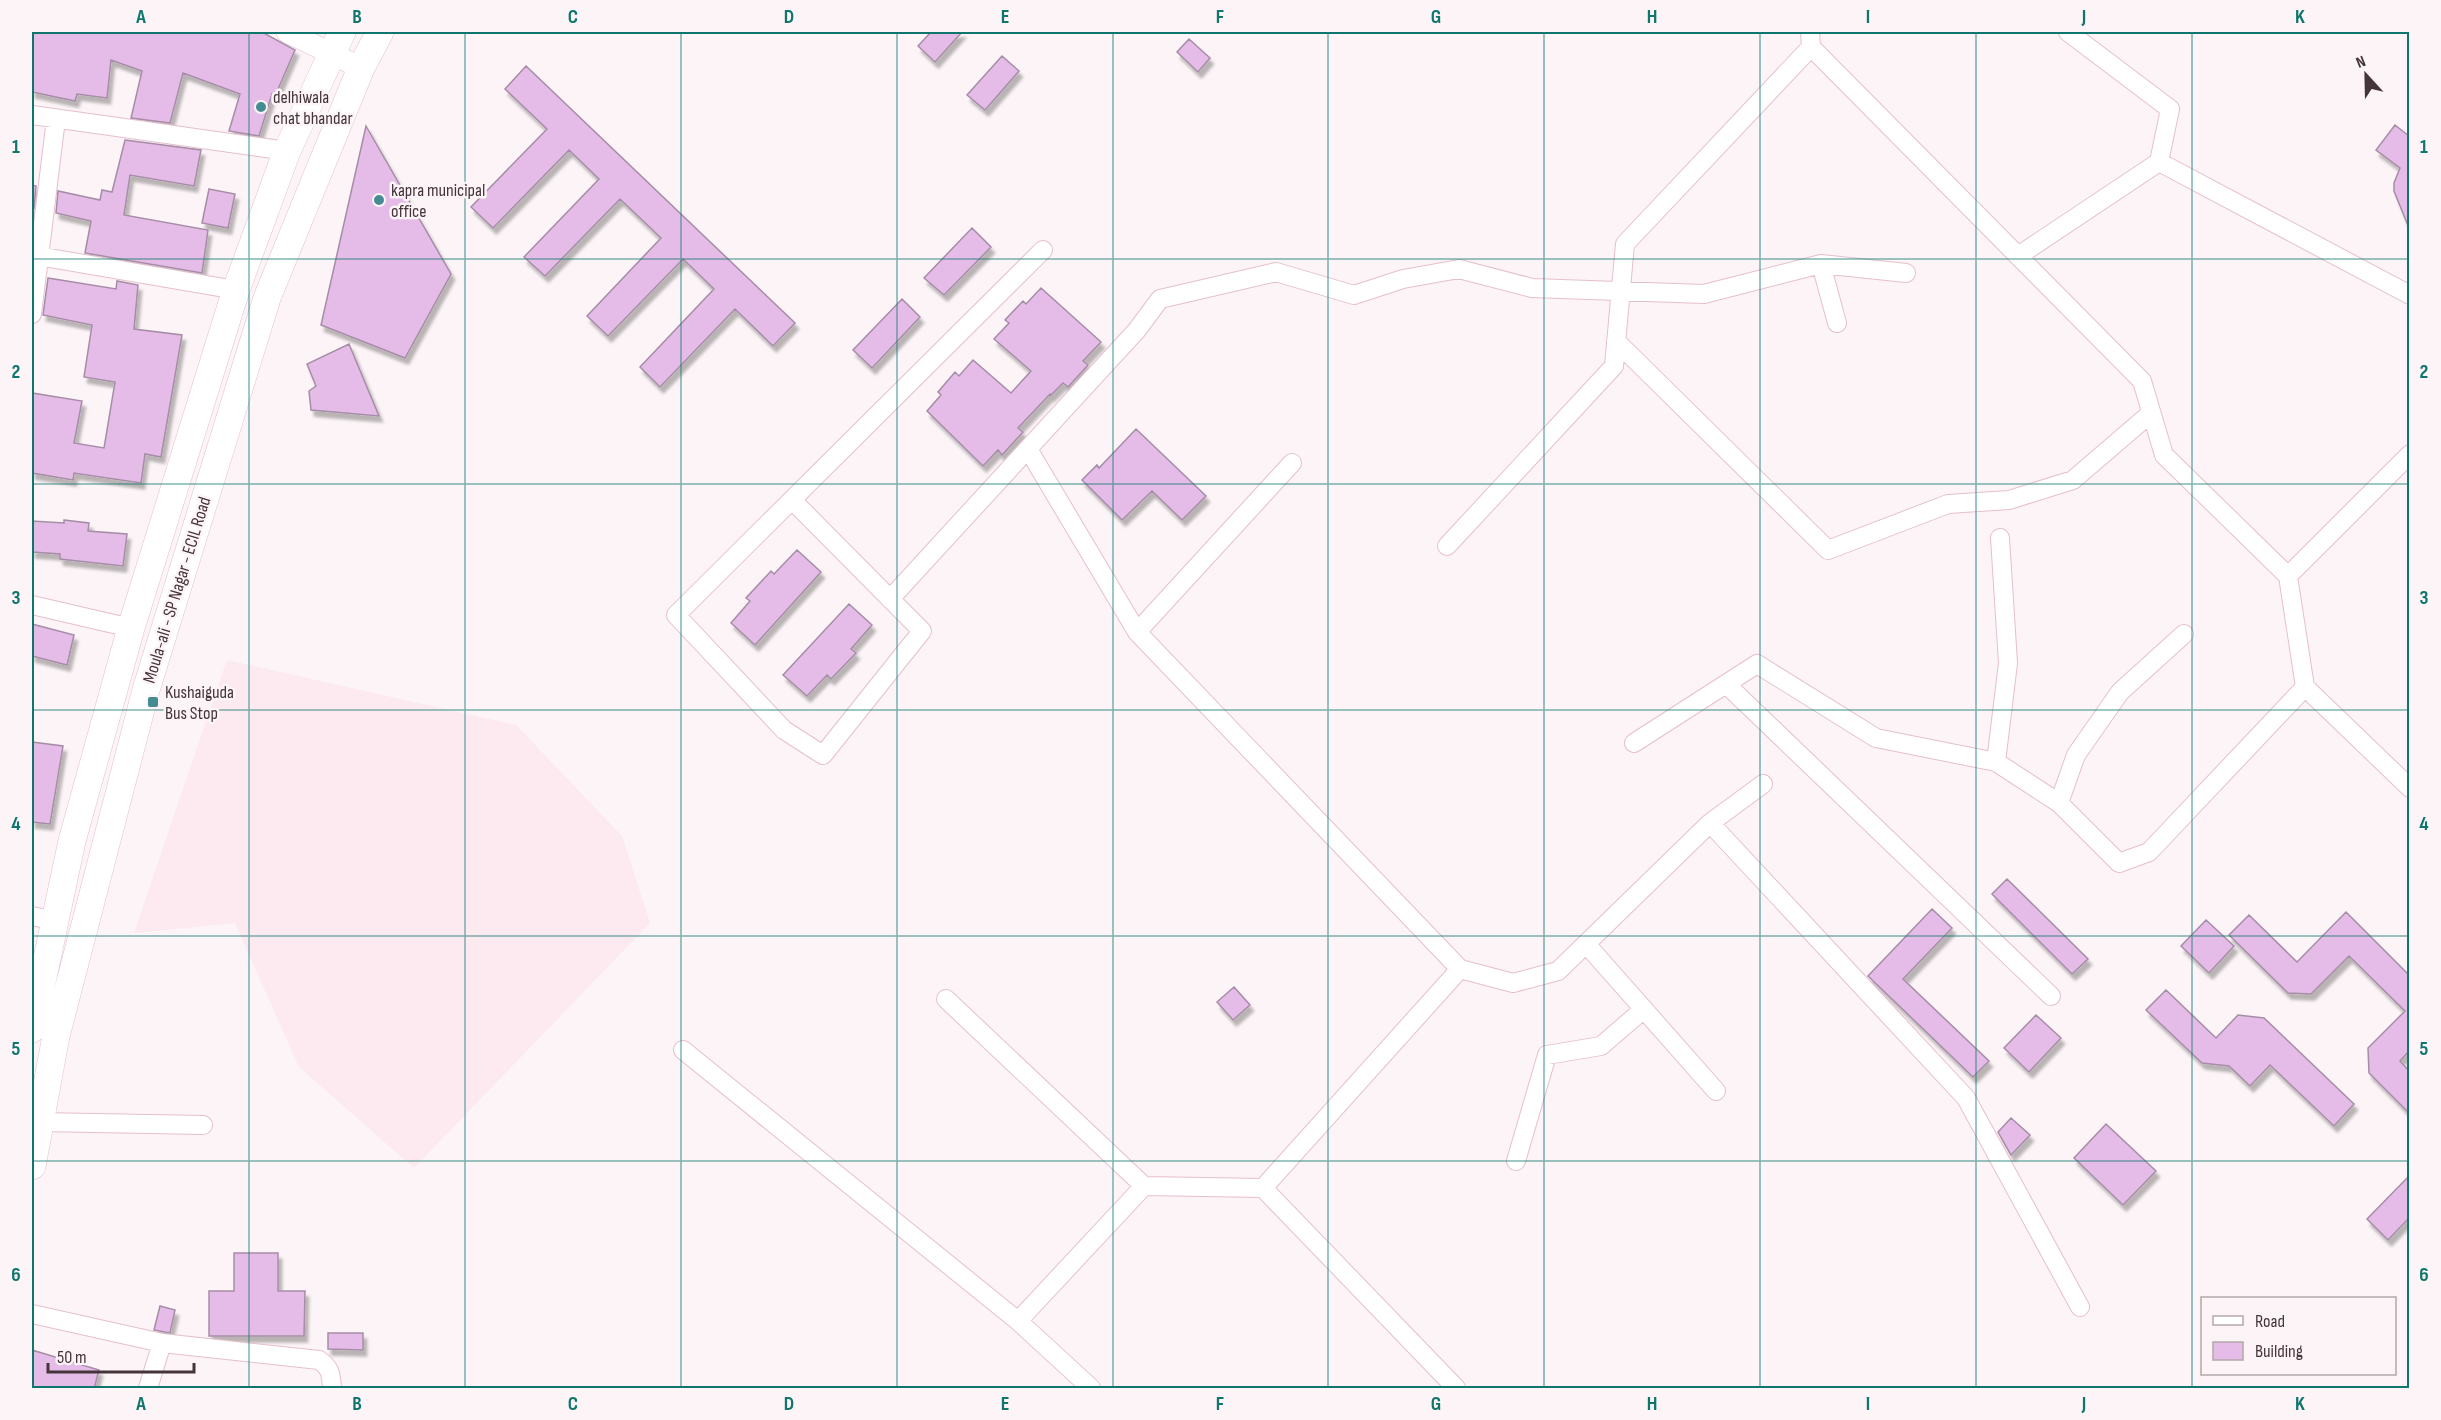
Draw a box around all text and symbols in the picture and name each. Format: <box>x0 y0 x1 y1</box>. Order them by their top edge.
text: A <box>135 5 146 29</box>
text: B <box>352 5 362 29</box>
text: C <box>568 5 578 29</box>
text: D <box>784 5 794 29</box>
text: E <box>1001 5 1009 29</box>
text: F <box>1216 5 1224 29</box>
text: G <box>1431 5 1441 29</box>
text: H <box>1647 5 1657 29</box>
text: I <box>1866 5 1870 29</box>
text: J <box>2081 5 2086 29</box>
text: K <box>2295 5 2305 29</box>
north arrow <box>2336 45 2396 105</box>
text: N <box>2353 52 2368 73</box>
place label: delhiwala chat bhandar <box>273 87 353 129</box>
marker: delhiwala chat bhandar <box>254 100 268 114</box>
text: 1 <box>12 135 20 159</box>
text: 1 <box>2420 135 2428 159</box>
place label: kapra municipal office <box>391 180 485 222</box>
marker: kapra municipal office <box>372 193 386 207</box>
text: 2 <box>12 360 20 384</box>
text: 2 <box>2420 360 2428 384</box>
street label: Moula-ali - SP Nagar - ECIL Road <box>139 494 215 686</box>
text: 3 <box>12 586 21 610</box>
text: 3 <box>2420 586 2429 610</box>
place label: Kushaiguda Bus Stop <box>165 682 234 724</box>
marker: Kushaiguda Bus Stop <box>146 695 160 709</box>
text: 4 <box>11 812 21 836</box>
text: 4 <box>2419 812 2429 836</box>
text: 5 <box>12 1037 21 1061</box>
text: 5 <box>2420 1037 2429 1061</box>
text: 6 <box>11 1263 21 1287</box>
text: 6 <box>2419 1263 2429 1287</box>
legend <box>2201 1297 2396 1375</box>
text: Road <box>2255 1311 2285 1332</box>
scale bar <box>48 1336 194 1374</box>
text: Building <box>2255 1341 2303 1362</box>
text: 50 m <box>57 1347 87 1368</box>
text: A <box>135 1392 146 1416</box>
text: B <box>352 1392 362 1416</box>
text: C <box>568 1392 578 1416</box>
text: D <box>784 1392 794 1416</box>
text: E <box>1001 1392 1009 1416</box>
text: F <box>1216 1392 1224 1416</box>
text: G <box>1431 1392 1441 1416</box>
text: H <box>1647 1392 1657 1416</box>
text: I <box>1866 1392 1870 1416</box>
text: J <box>2081 1392 2086 1416</box>
text: K <box>2295 1392 2305 1416</box>

